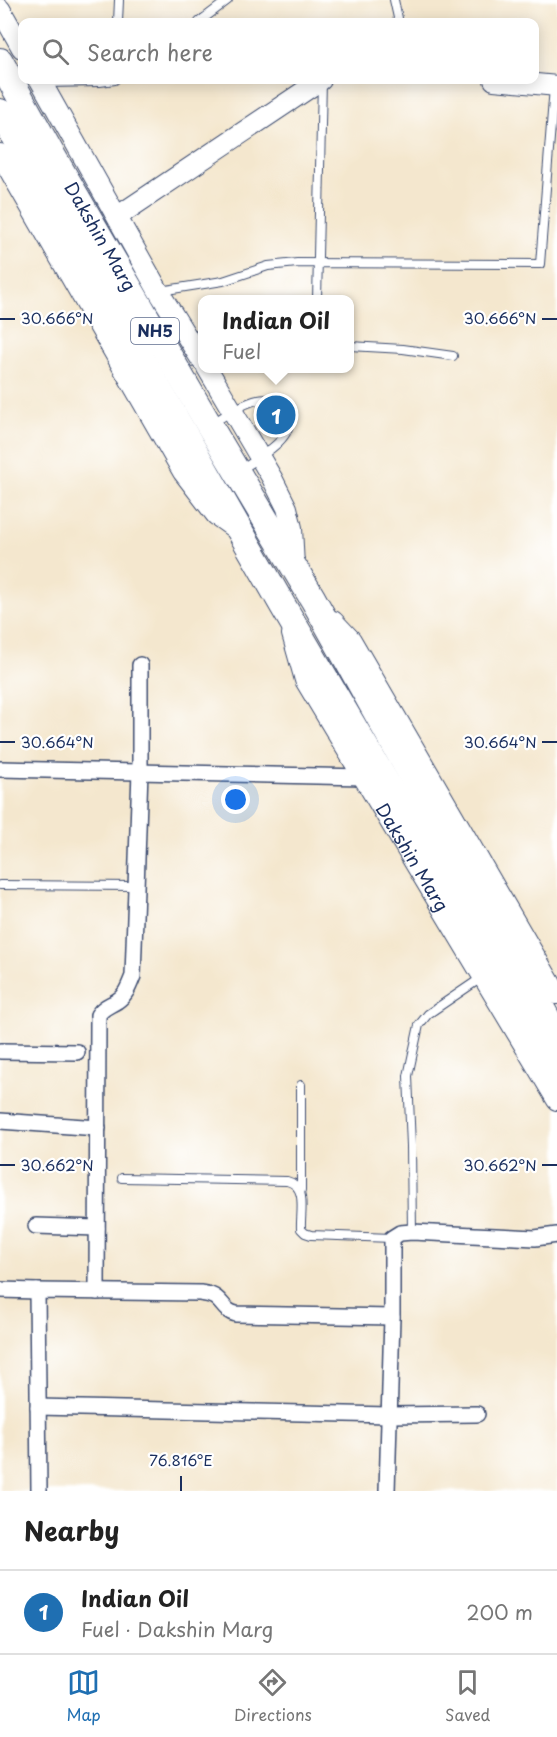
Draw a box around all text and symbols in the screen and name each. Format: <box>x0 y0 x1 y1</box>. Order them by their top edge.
search box <box>18 18 539 84</box>
icon: search <box>39 35 72 68</box>
text: Search here <box>87 35 213 68</box>
street label: Dakshin Marg <box>59 176 143 296</box>
popup <box>198 295 354 373</box>
text: Indian Oil <box>222 303 330 336</box>
text: 30.666°N <box>21 306 93 329</box>
text: 30.666°N <box>464 306 536 329</box>
road number: NH5 <box>131 318 179 344</box>
text: Fuel <box>222 336 261 366</box>
pin: 1 <box>256 392 296 438</box>
text: 30.664°N <box>20 730 94 753</box>
text: 30.664°N <box>463 730 537 753</box>
your location <box>221 785 250 814</box>
street label: Dakshin Marg <box>370 797 456 916</box>
text: 30.662°N <box>20 1153 94 1176</box>
text: 30.662°N <box>463 1153 537 1176</box>
text: 76.816°E <box>149 1448 213 1471</box>
text: Nearby <box>24 1511 119 1550</box>
text: Indian Oil <box>81 1581 189 1614</box>
text: 1 <box>39 1597 48 1627</box>
text: 200 m <box>466 1597 533 1627</box>
text: Fuel · Dakshin Marg <box>81 1614 273 1644</box>
tab: Map <box>67 1666 101 1726</box>
tab: Directions <box>234 1666 312 1726</box>
tab: Saved <box>445 1666 490 1726</box>

